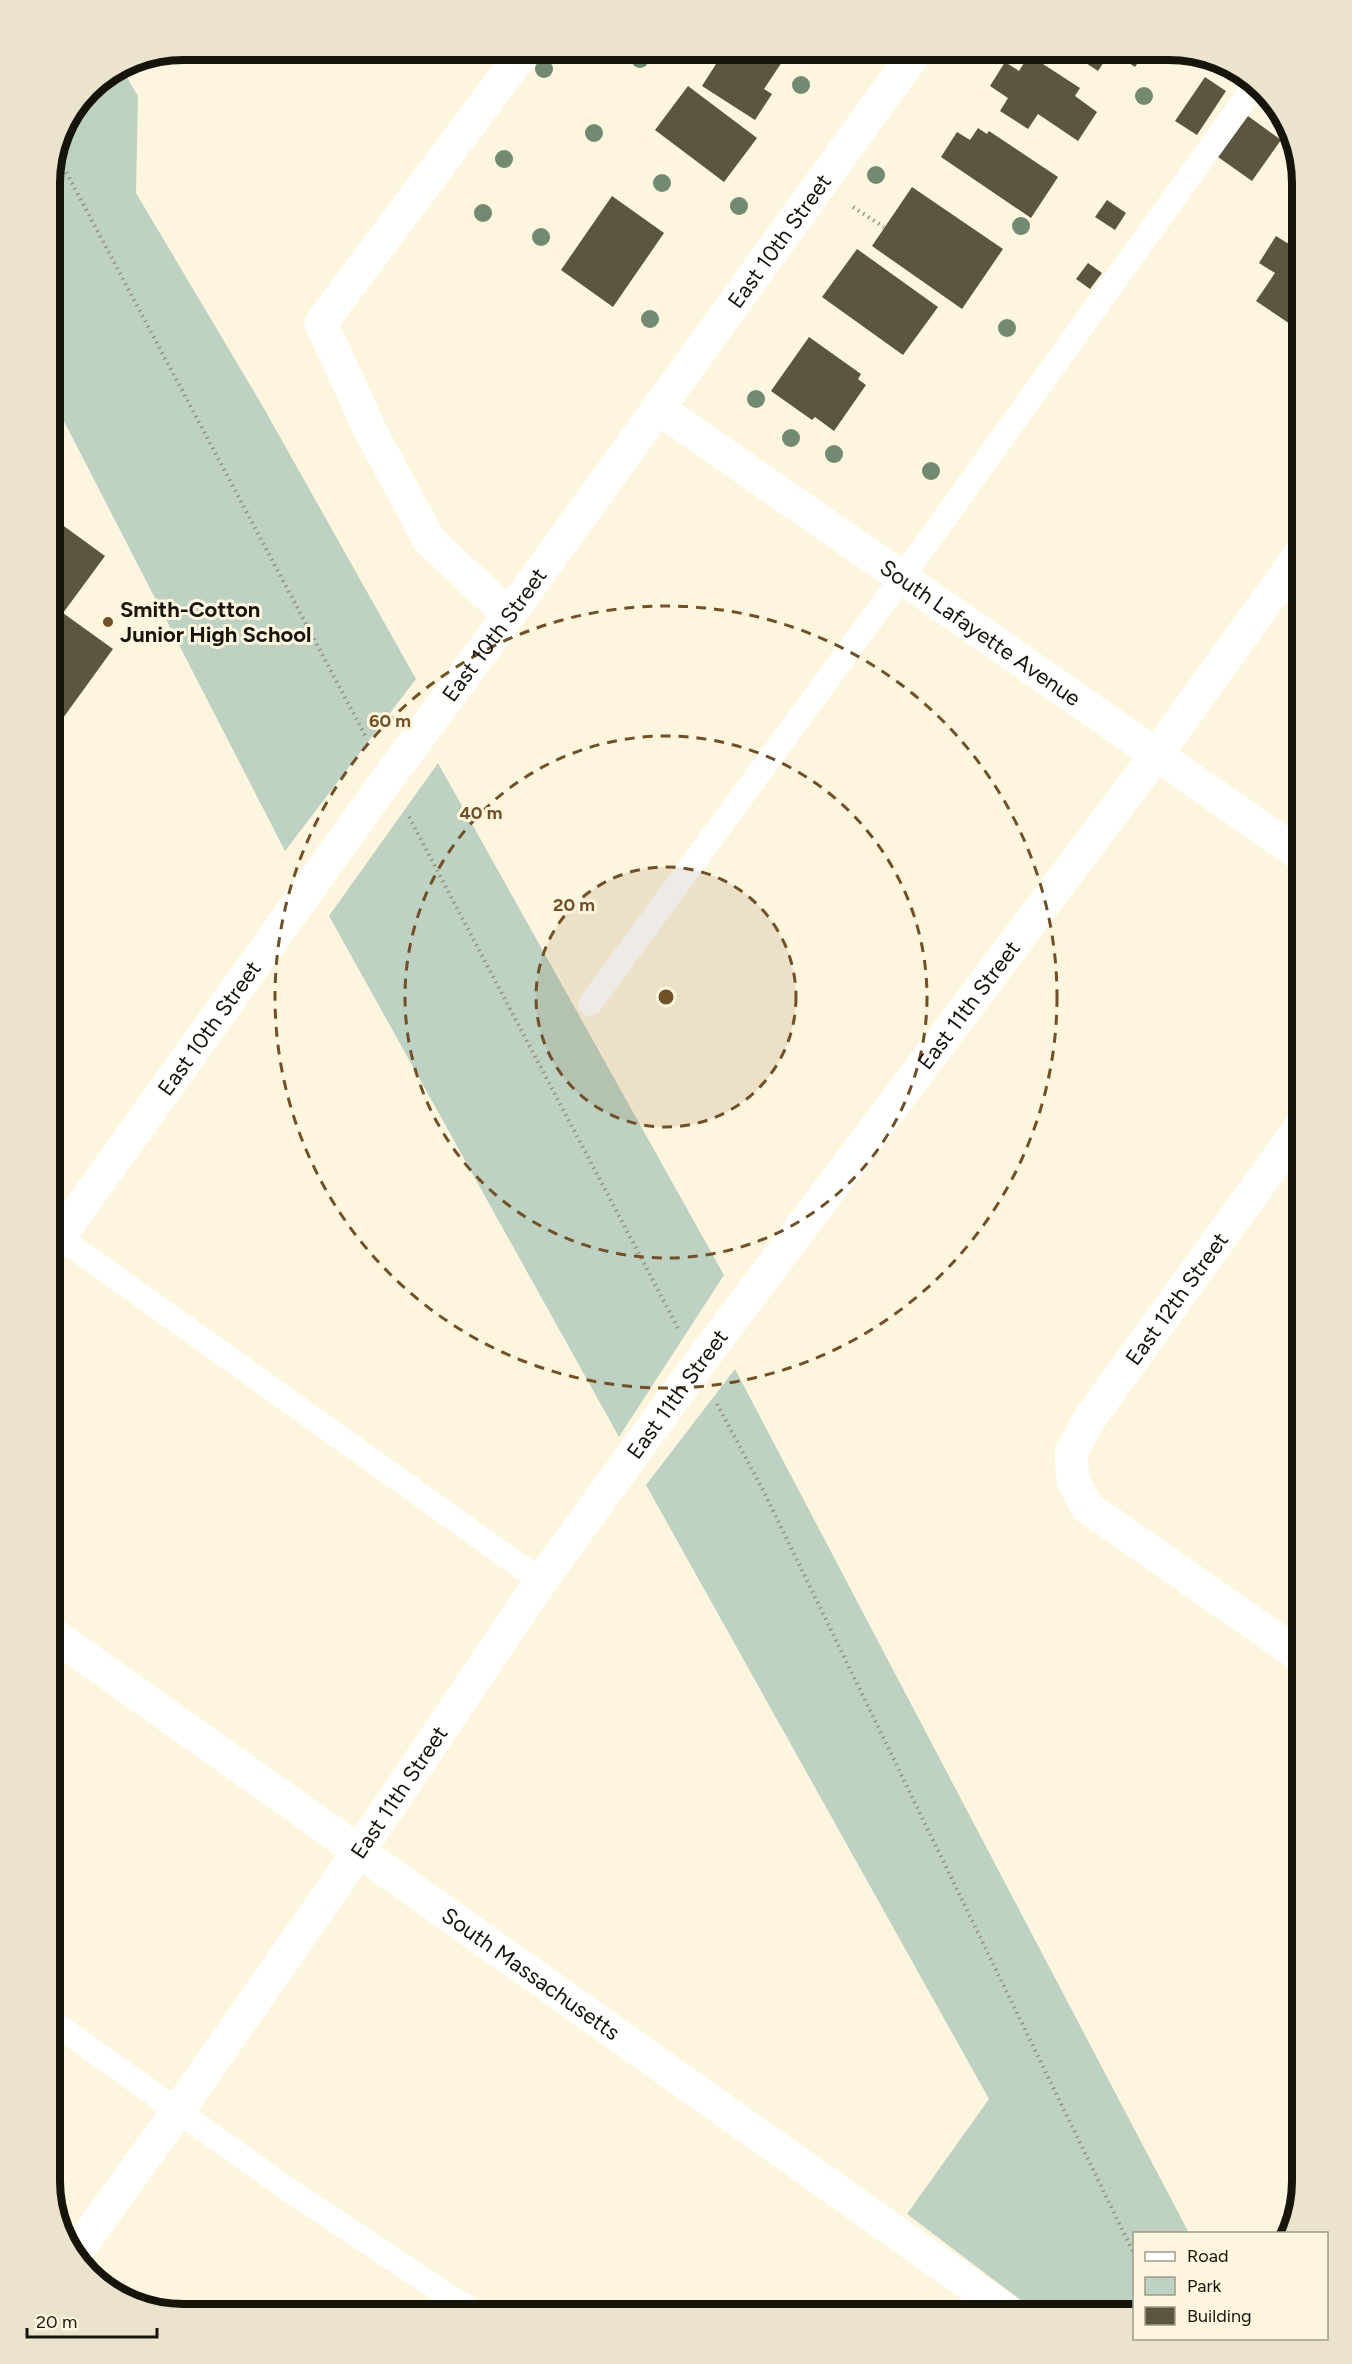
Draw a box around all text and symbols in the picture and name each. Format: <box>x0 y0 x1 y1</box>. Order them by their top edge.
street label: East 10th Street <box>722 169 837 314</box>
street label: South Lafayette Avenue <box>875 554 1086 712</box>
street label: East 10th Street <box>436 563 553 707</box>
place label: Smith-Cotton Junior High School <box>120 596 311 648</box>
marker: Smith-Cotton Junior High School <box>101 615 115 629</box>
text: 60 m <box>369 710 411 732</box>
text: 40 m <box>459 802 503 824</box>
text: 20 m <box>553 894 595 916</box>
street label: East 11th Street <box>912 935 1026 1075</box>
street label: East 10th Street <box>152 956 267 1101</box>
centre of rings <box>656 987 676 1007</box>
street label: East 12th Street <box>1120 1227 1234 1371</box>
street label: East 11th Street <box>621 1324 734 1464</box>
street label: East 11th Street <box>345 1721 453 1864</box>
street label: South Massachusetts <box>437 1902 625 2046</box>
legend <box>1133 2232 1328 2340</box>
text: Road <box>1187 2245 1228 2267</box>
text: Park <box>1187 2275 1222 2297</box>
scale bar <box>27 2301 158 2339</box>
text: Building <box>1187 2305 1252 2327</box>
text: 20 m <box>36 2311 77 2333</box>

